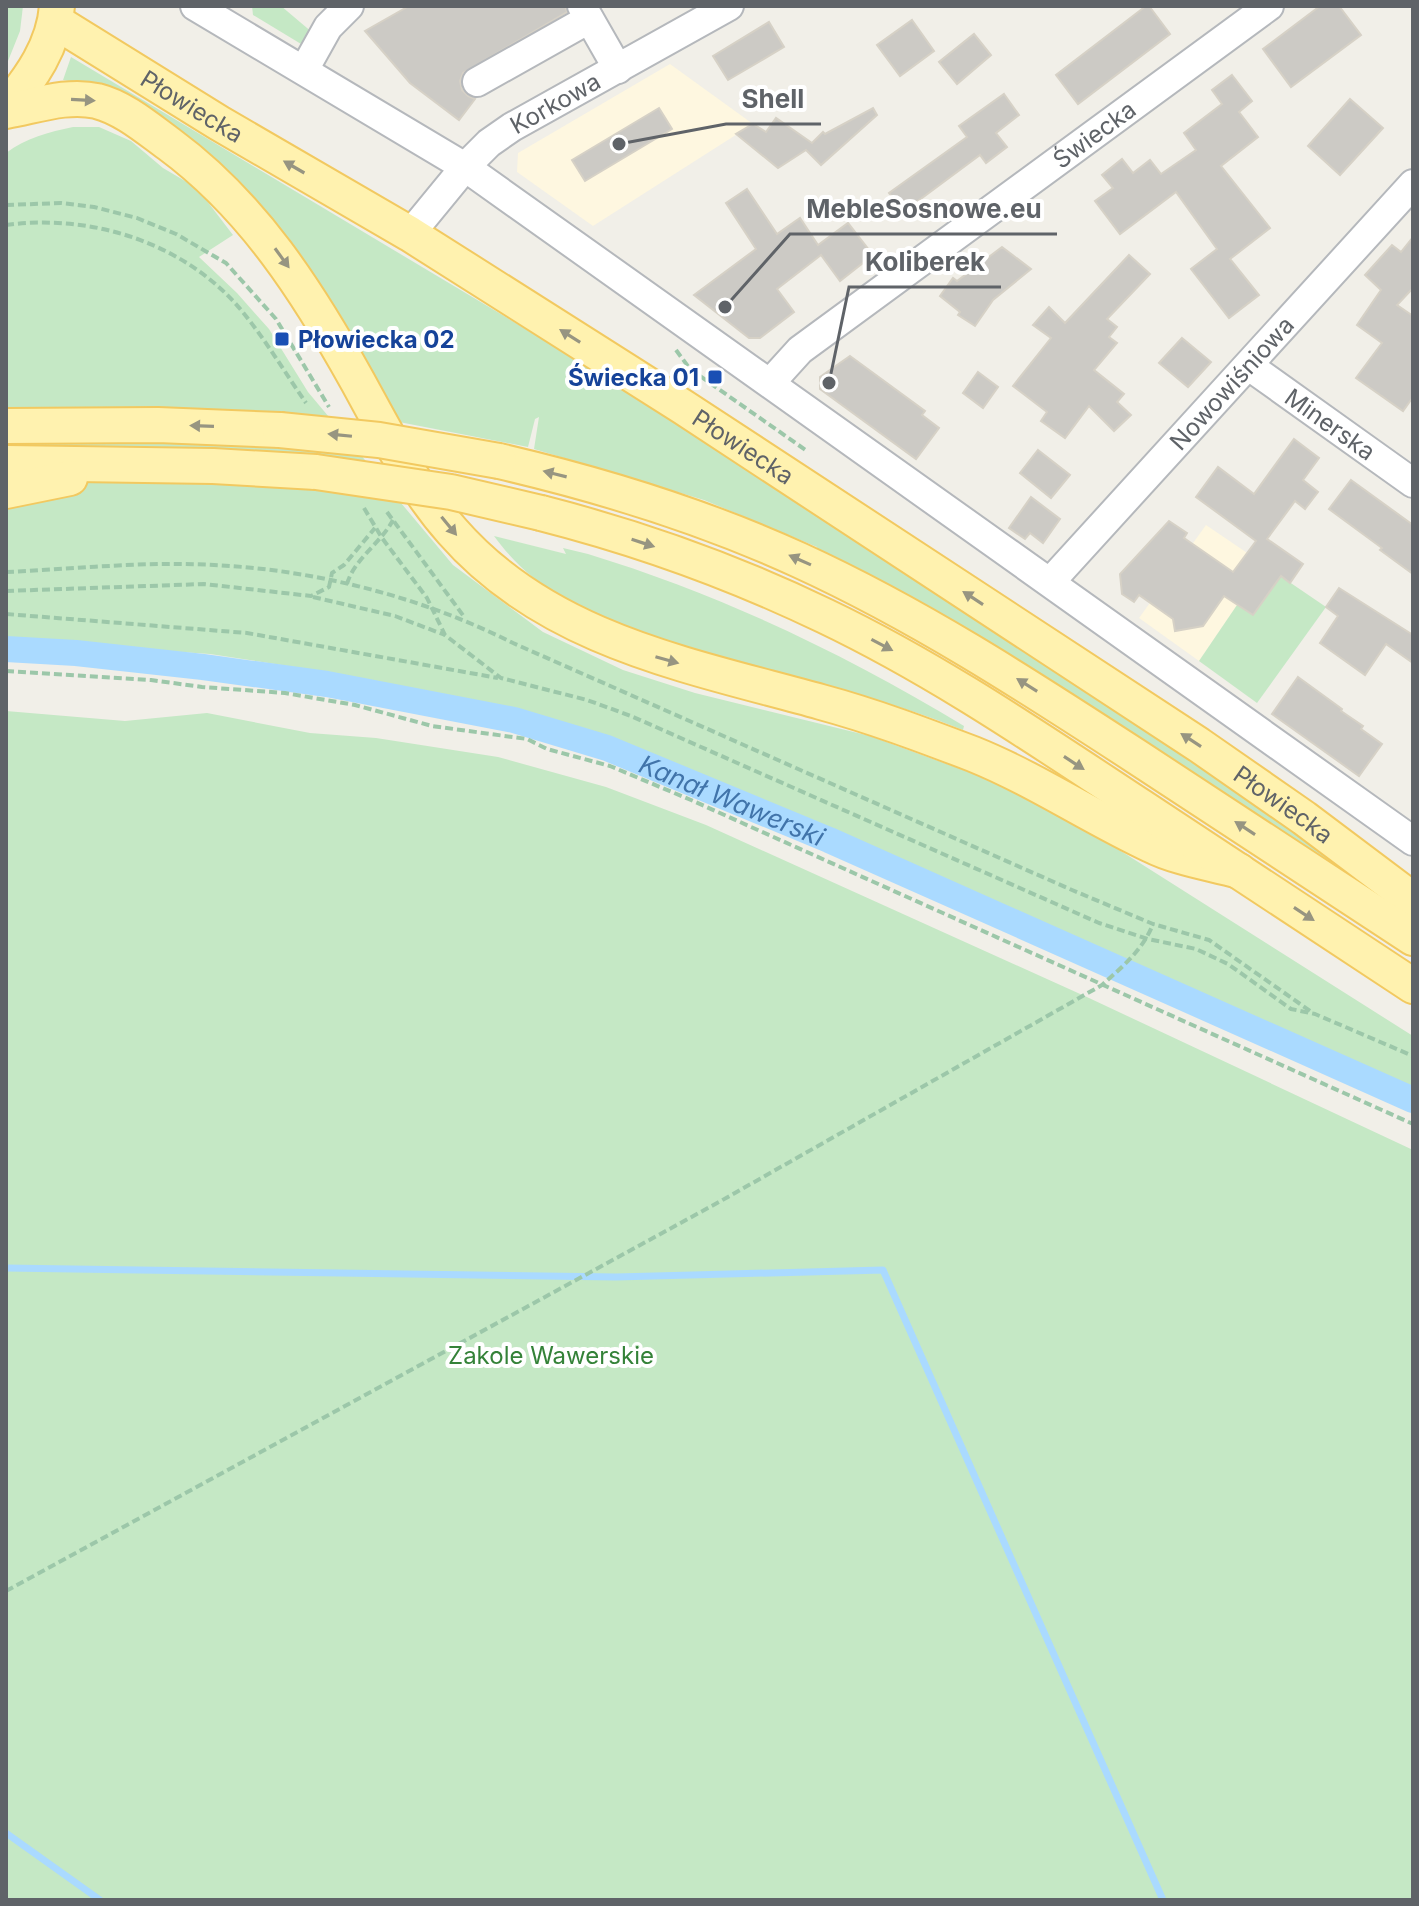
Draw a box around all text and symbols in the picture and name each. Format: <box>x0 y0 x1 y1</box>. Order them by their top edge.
street label: Płowiecka <box>136 64 249 148</box>
street label: Korkowa <box>505 66 605 140</box>
callout: Shell <box>726 74 821 124</box>
text: Shell <box>742 83 804 114</box>
one-way arrow <box>71 94 96 107</box>
street label: Świecka <box>1047 94 1141 174</box>
one-way arrow <box>283 160 305 174</box>
callout: MebleSosnowe.eu <box>790 184 1057 234</box>
text: MebleSosnowe.eu <box>806 193 1042 224</box>
callout: Koliberek <box>849 237 1001 287</box>
text: Koliberek <box>865 246 985 277</box>
one-way arrow <box>274 248 289 269</box>
street label: Nowowiśniowa <box>1163 310 1300 456</box>
place label: Płowiecka 02 <box>298 325 455 354</box>
one-way arrow <box>559 329 581 343</box>
marker: Płowiecka 02 <box>273 330 291 348</box>
place label: Świecka 01 <box>568 363 699 392</box>
marker: Świecka 01 <box>706 368 724 386</box>
street label: Minerska <box>1280 382 1381 466</box>
street label: Płowiecka <box>687 403 799 490</box>
one-way arrow <box>189 419 214 432</box>
one-way arrow <box>327 429 352 442</box>
one-way arrow <box>542 468 567 480</box>
one-way arrow <box>440 516 457 536</box>
one-way arrow <box>631 537 655 549</box>
one-way arrow <box>788 554 812 567</box>
one-way arrow <box>962 591 984 606</box>
one-way arrow <box>870 638 893 652</box>
one-way arrow <box>655 654 679 667</box>
one-way arrow <box>1017 678 1038 693</box>
one-way arrow <box>1180 733 1202 747</box>
water label: Kanał Wawerski <box>635 748 830 852</box>
one-way arrow <box>1063 755 1085 769</box>
street label: Płowiecka <box>1228 759 1339 849</box>
one-way arrow <box>1234 821 1256 835</box>
one-way arrow <box>1293 907 1315 921</box>
park label: Zakole Wawerskie <box>448 1341 654 1370</box>

